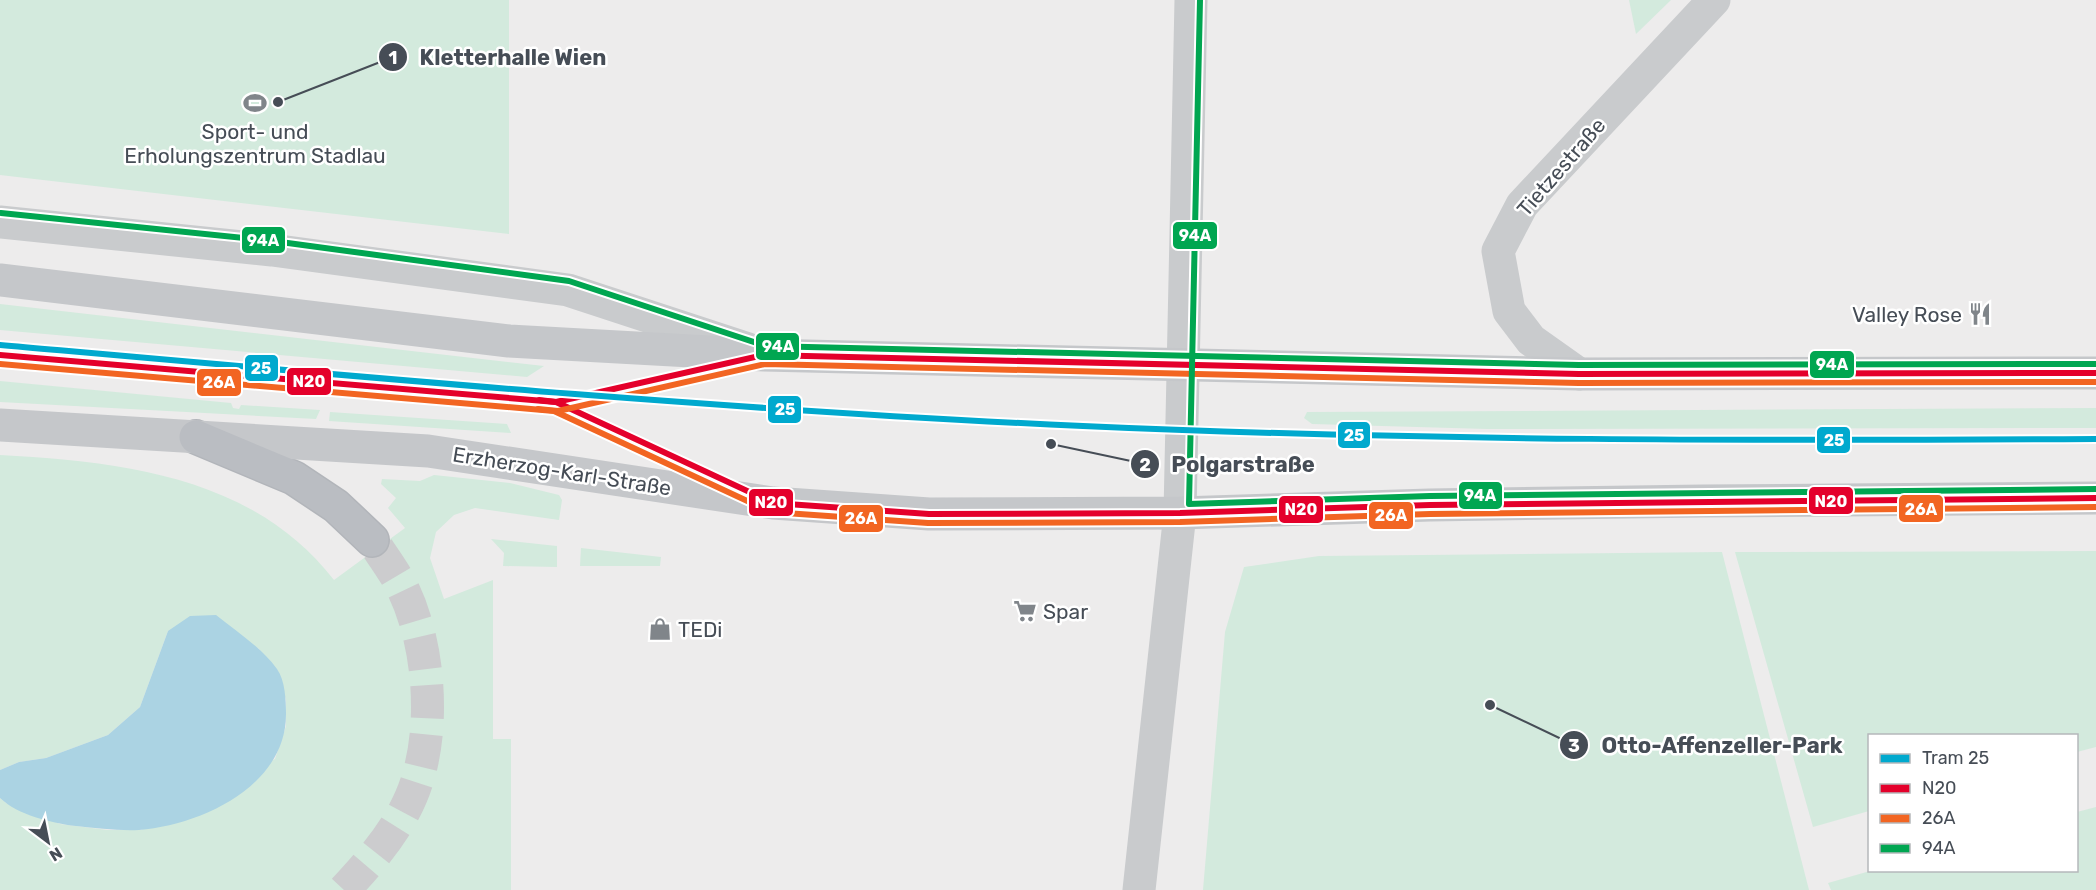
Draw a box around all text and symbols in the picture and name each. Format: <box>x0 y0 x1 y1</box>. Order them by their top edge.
callout: Kletterhalle Wien <box>378 37 619 77</box>
text: Kletterhalle Wien <box>420 44 606 71</box>
text: 1 <box>389 47 397 69</box>
sports icon: Sport- und Erholungszentrum Stadlau <box>242 90 268 116</box>
street label: Tietzestraße <box>1512 113 1610 221</box>
place label: Sport- und Erholungszentrum Stadlau <box>124 119 386 168</box>
line badge: 94A <box>1172 221 1218 250</box>
line badge: 94A <box>241 226 286 254</box>
text: 94A <box>1179 226 1212 245</box>
text: 94A <box>247 231 280 250</box>
restaurant icon: Valley Rose <box>1967 301 1993 327</box>
place label: Valley Rose <box>1852 302 1962 327</box>
line badge: 94A <box>755 332 800 361</box>
text: 94A <box>762 337 795 356</box>
line badge: 94A <box>1809 350 1855 379</box>
line badge: 25 <box>244 354 279 382</box>
text: 94A <box>1816 355 1849 374</box>
text: 25 <box>251 359 271 378</box>
line badge: N20 <box>286 367 332 396</box>
line badge: 26A <box>196 368 242 397</box>
text: N20 <box>293 372 326 391</box>
text: 26A <box>203 373 236 392</box>
line badge: 25 <box>767 395 802 424</box>
text: 25 <box>775 400 795 419</box>
line badge: 25 <box>1337 421 1371 449</box>
text: 25 <box>1344 426 1364 445</box>
line badge: 25 <box>1816 426 1851 454</box>
text: 25 <box>1824 431 1844 450</box>
street label: Erzherzog-Karl-Straße <box>451 441 673 501</box>
callout: Polgarstraße <box>1130 444 1327 484</box>
text: Polgarstraße <box>1171 451 1315 478</box>
text: 2 <box>1139 454 1151 476</box>
line badge: 94A <box>1458 481 1503 510</box>
text: 94A <box>1464 486 1497 505</box>
line badge: N20 <box>1808 486 1854 515</box>
line badge: N20 <box>748 488 794 517</box>
text: N20 <box>1815 492 1848 511</box>
text: N20 <box>755 493 788 512</box>
line badge: 26A <box>1898 494 1944 523</box>
line badge: N20 <box>1278 495 1324 524</box>
text: N20 <box>1285 500 1318 519</box>
text: 26A <box>1905 500 1938 519</box>
line badge: 26A <box>1368 501 1414 530</box>
line badge: 26A <box>838 504 884 533</box>
text: 26A <box>1375 506 1408 525</box>
text: 26A <box>845 509 878 528</box>
supermarket icon: Spar <box>1012 598 1038 624</box>
place label: Spar <box>1043 599 1088 624</box>
shop icon: TEDi <box>647 616 673 642</box>
place label: TEDi <box>678 617 722 642</box>
callout: Otto-Affenzeller-Park <box>1559 725 1854 765</box>
text: Otto-Affenzeller-Park <box>1601 732 1843 759</box>
legend <box>1868 734 2078 872</box>
text: 3 <box>1568 735 1580 757</box>
text: Tram 25 <box>1922 747 1989 769</box>
text: N20 <box>1922 777 1957 799</box>
text: 26A <box>1922 807 1955 829</box>
north arrow <box>18 812 78 872</box>
text: 94A <box>1922 837 1956 859</box>
text: N <box>46 843 66 865</box>

